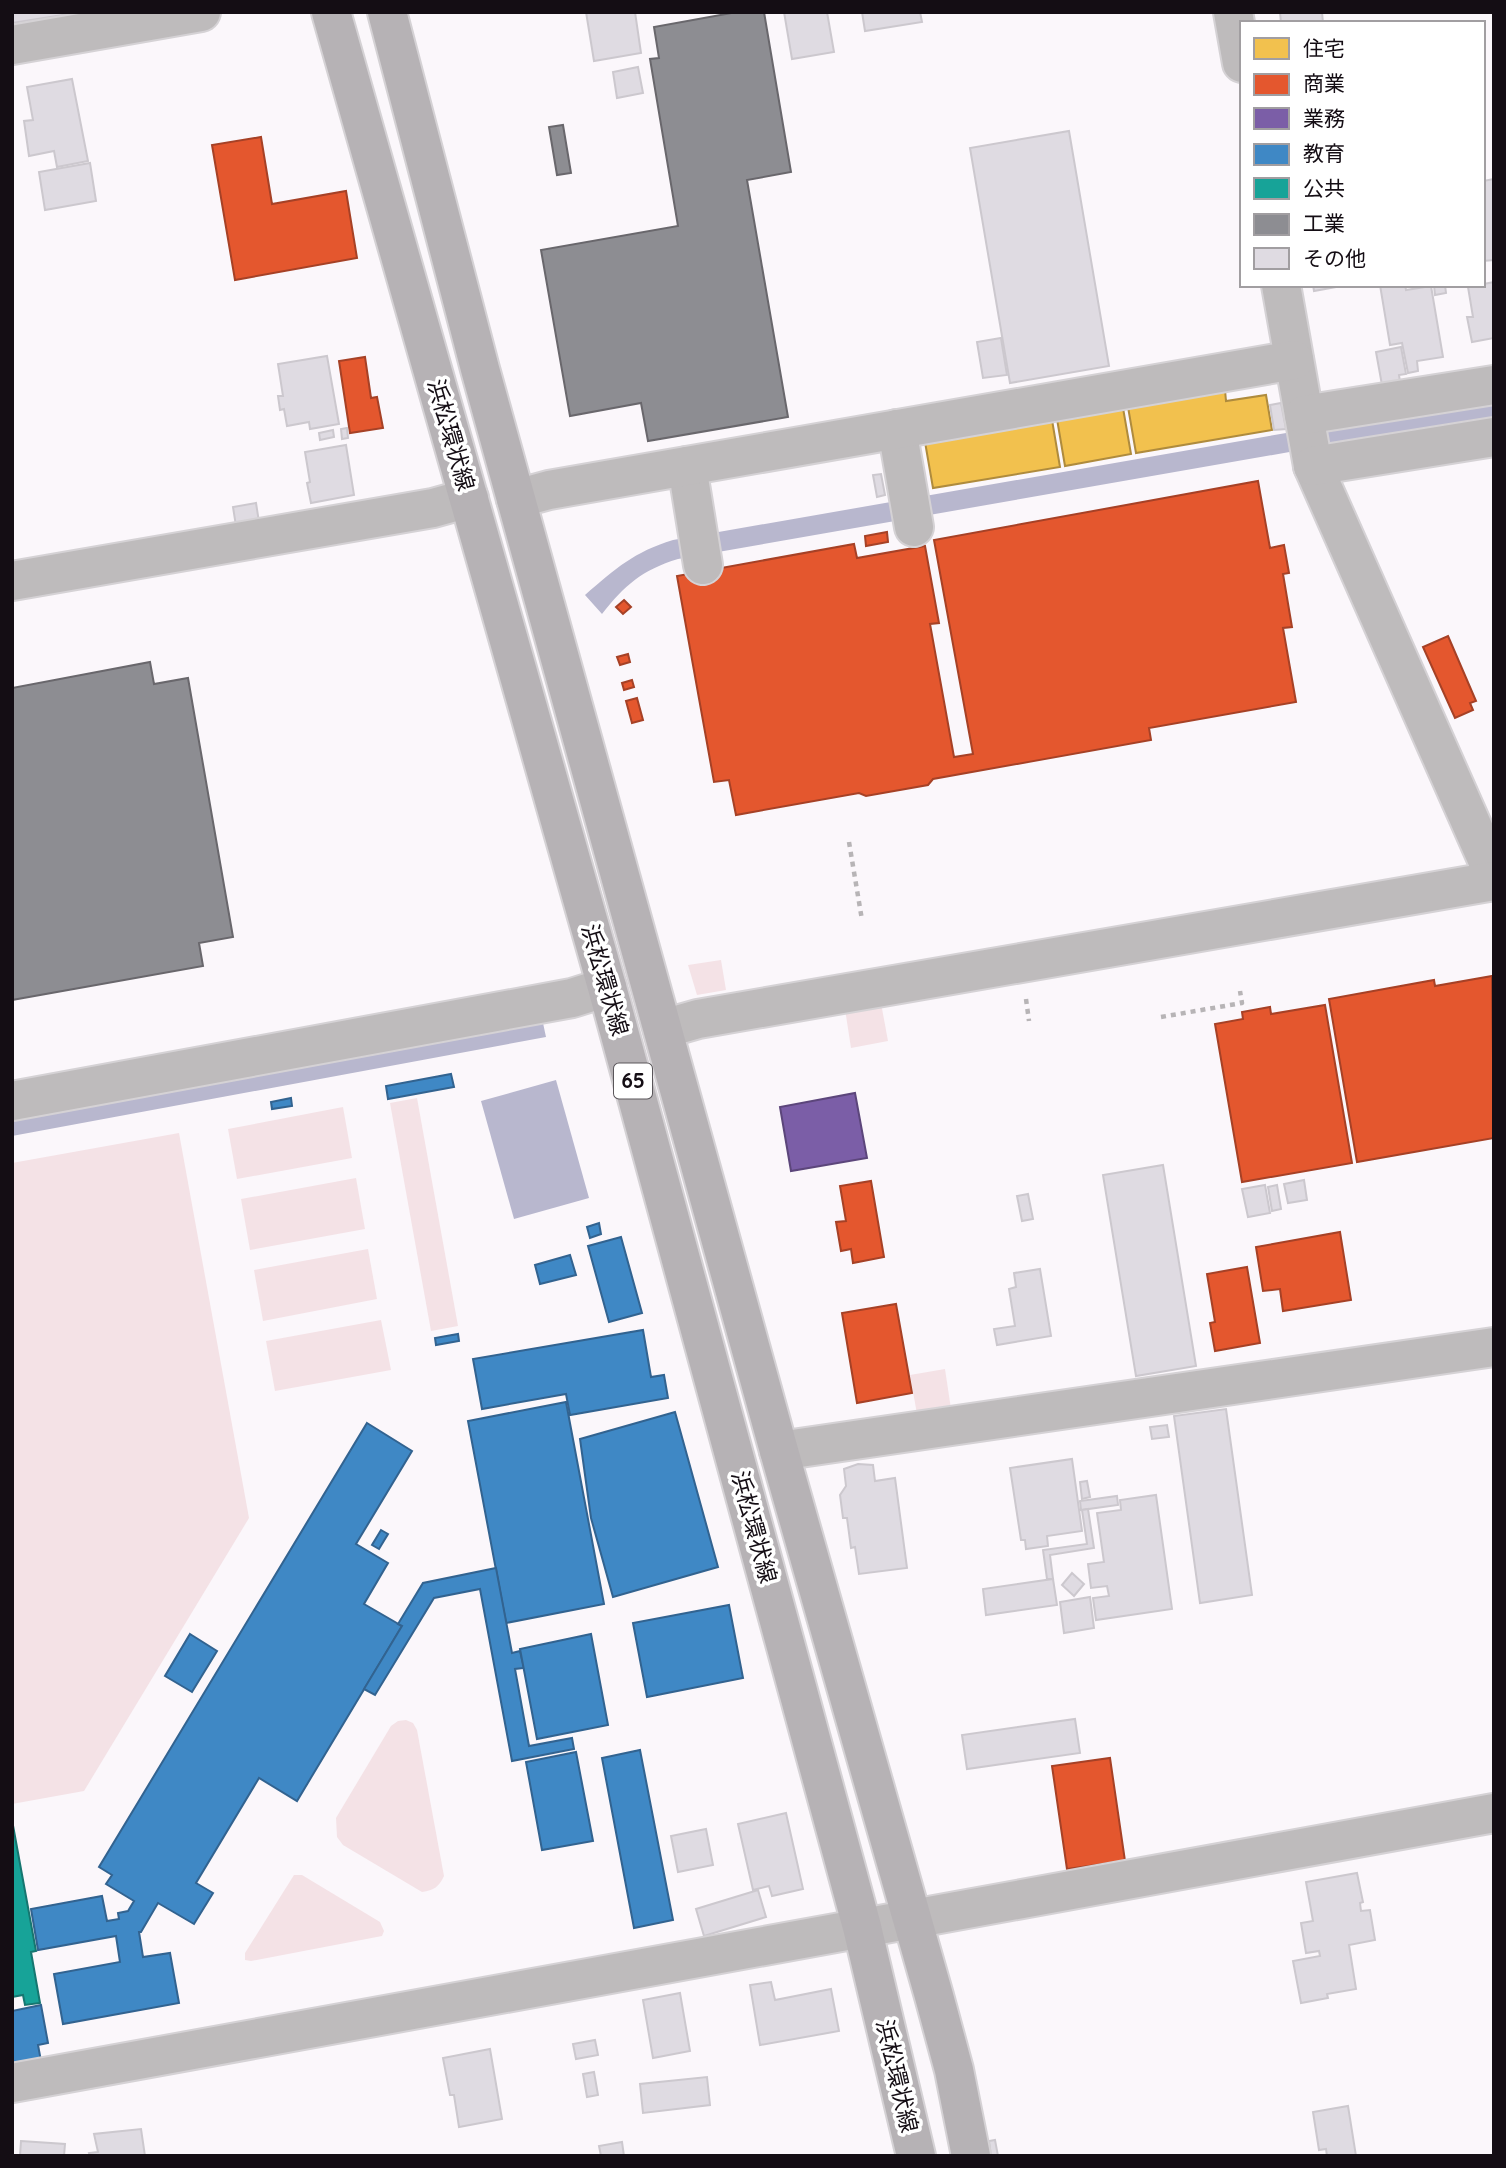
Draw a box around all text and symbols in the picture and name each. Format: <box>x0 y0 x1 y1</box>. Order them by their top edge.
legend <box>1240 21 1485 287</box>
text: 住宅 <box>1303 35 1345 61</box>
text: 商業 <box>1303 70 1345 96</box>
text: 業務 <box>1303 105 1345 131</box>
text: 教育 <box>1303 140 1345 166</box>
text: 公共 <box>1303 175 1345 201</box>
text: 工業 <box>1303 210 1345 236</box>
text: その他 <box>1303 245 1366 271</box>
street label: 浜松環状線 <box>422 376 481 494</box>
street label: 浜松環状線 <box>576 921 635 1039</box>
road number: 65 <box>614 1064 652 1098</box>
street label: 浜松環状線 <box>726 1468 783 1586</box>
street label: 浜松環状線 <box>870 2017 925 2135</box>

